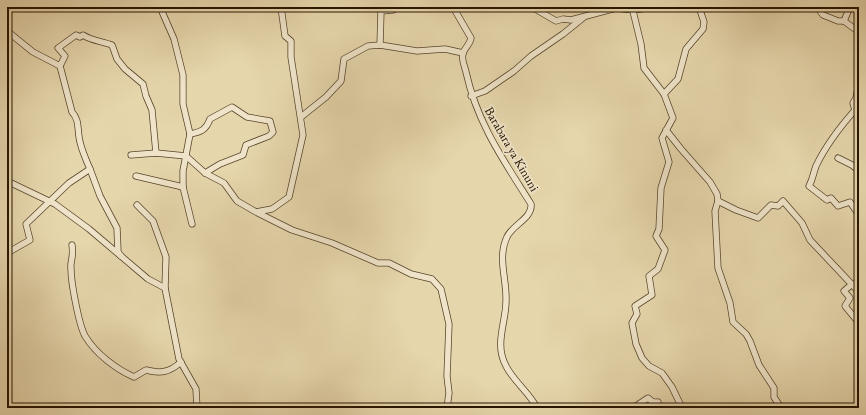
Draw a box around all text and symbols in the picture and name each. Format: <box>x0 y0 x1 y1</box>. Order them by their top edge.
street label: Barabara ya Kinuni <box>481 104 543 194</box>

